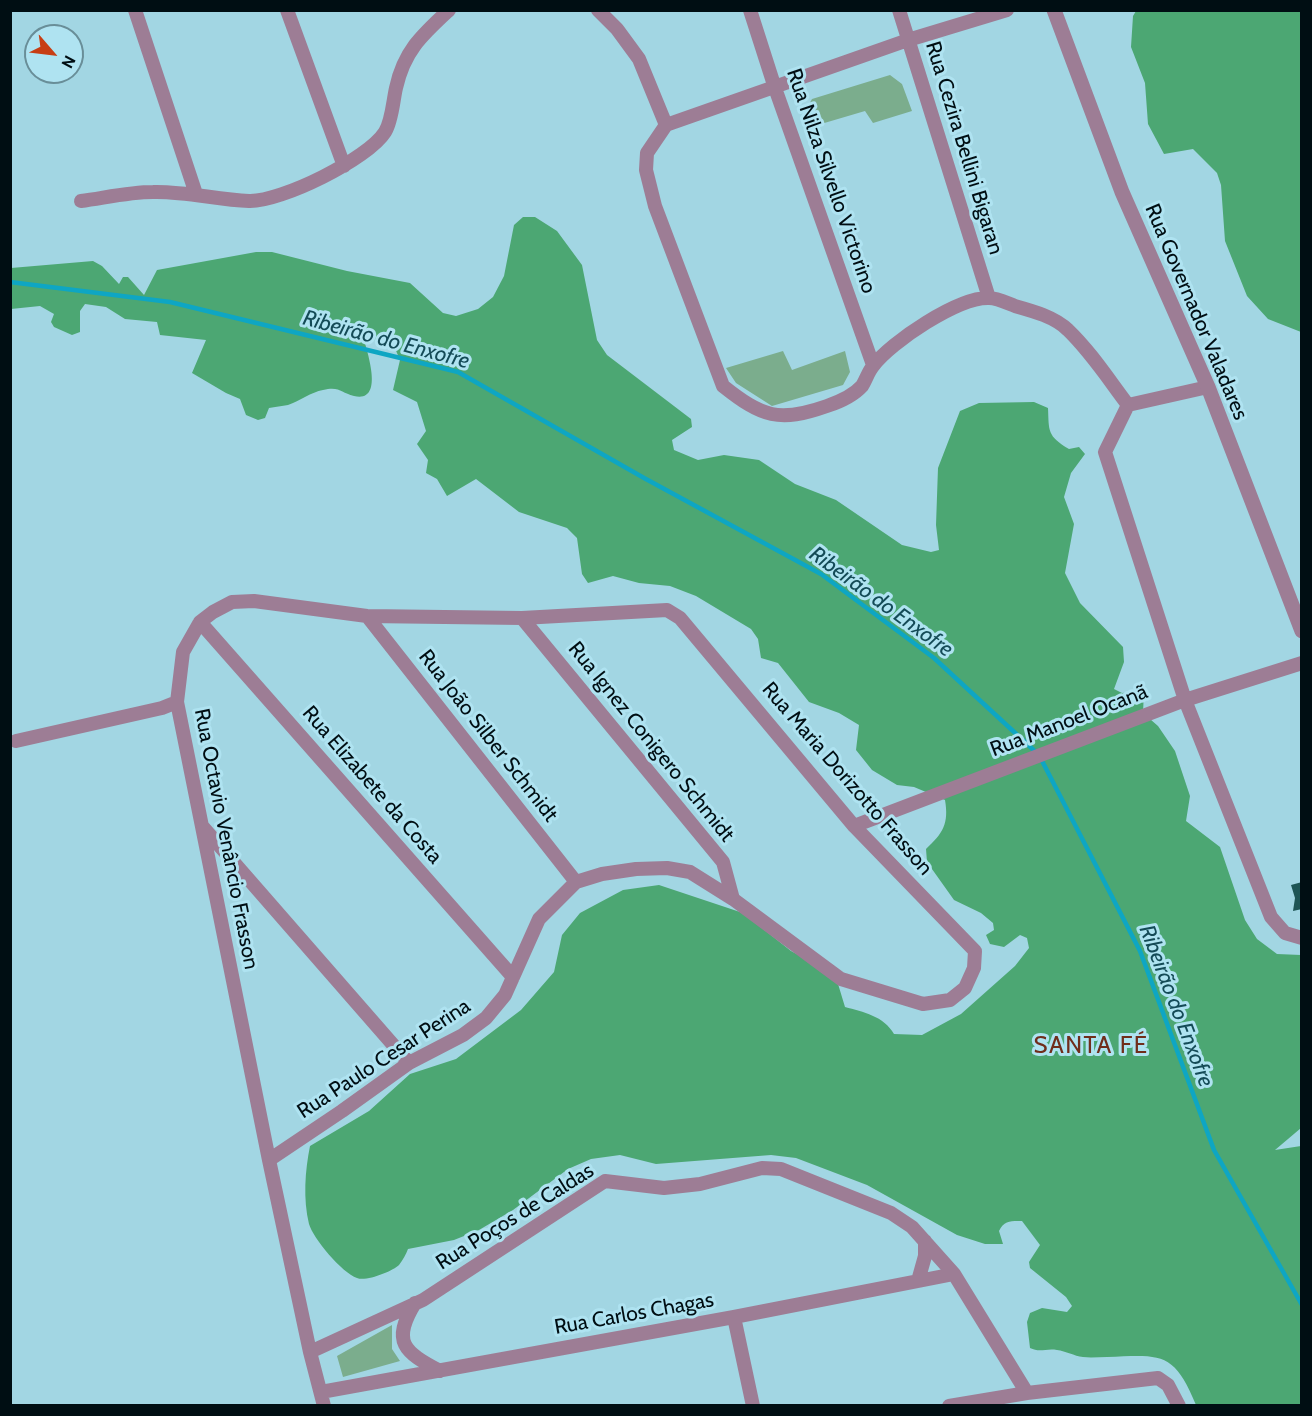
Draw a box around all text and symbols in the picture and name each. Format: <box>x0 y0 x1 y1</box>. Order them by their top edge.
north arrow <box>24 24 84 84</box>
street label: Rua Cezira Bellini Bigaran <box>920 38 1008 258</box>
text: N <box>58 52 80 71</box>
street label: Rua Nilza Silvello Victorino <box>781 65 881 297</box>
street label: Rua Governador Valadares <box>1139 200 1253 424</box>
water label: Ribeirão do Enxofre <box>300 305 472 375</box>
water label: Ribeirão do Enxofre <box>804 541 958 663</box>
street label: Rua Ignez Conigero Schmidt <box>563 637 739 847</box>
street label: Rua João Silber Schmidt <box>413 645 563 827</box>
street label: Rua Maria Dorizotto Frasson <box>756 677 938 881</box>
street label: Rua Manoel Ocanã <box>987 679 1151 763</box>
street label: Rua Elizabete da Costa <box>297 701 447 869</box>
street label: Rua Octavio Venâncio Frasson <box>188 707 264 971</box>
water label: Ribeirão do Enxofre <box>1133 921 1219 1091</box>
street label: Rua Paulo Cesar Perina <box>293 994 475 1124</box>
district label: SANTA FÉ <box>1033 1032 1149 1060</box>
street label: Rua Poços de Caldas <box>431 1158 599 1276</box>
street label: Rua Carlos Chagas <box>552 1288 716 1340</box>

